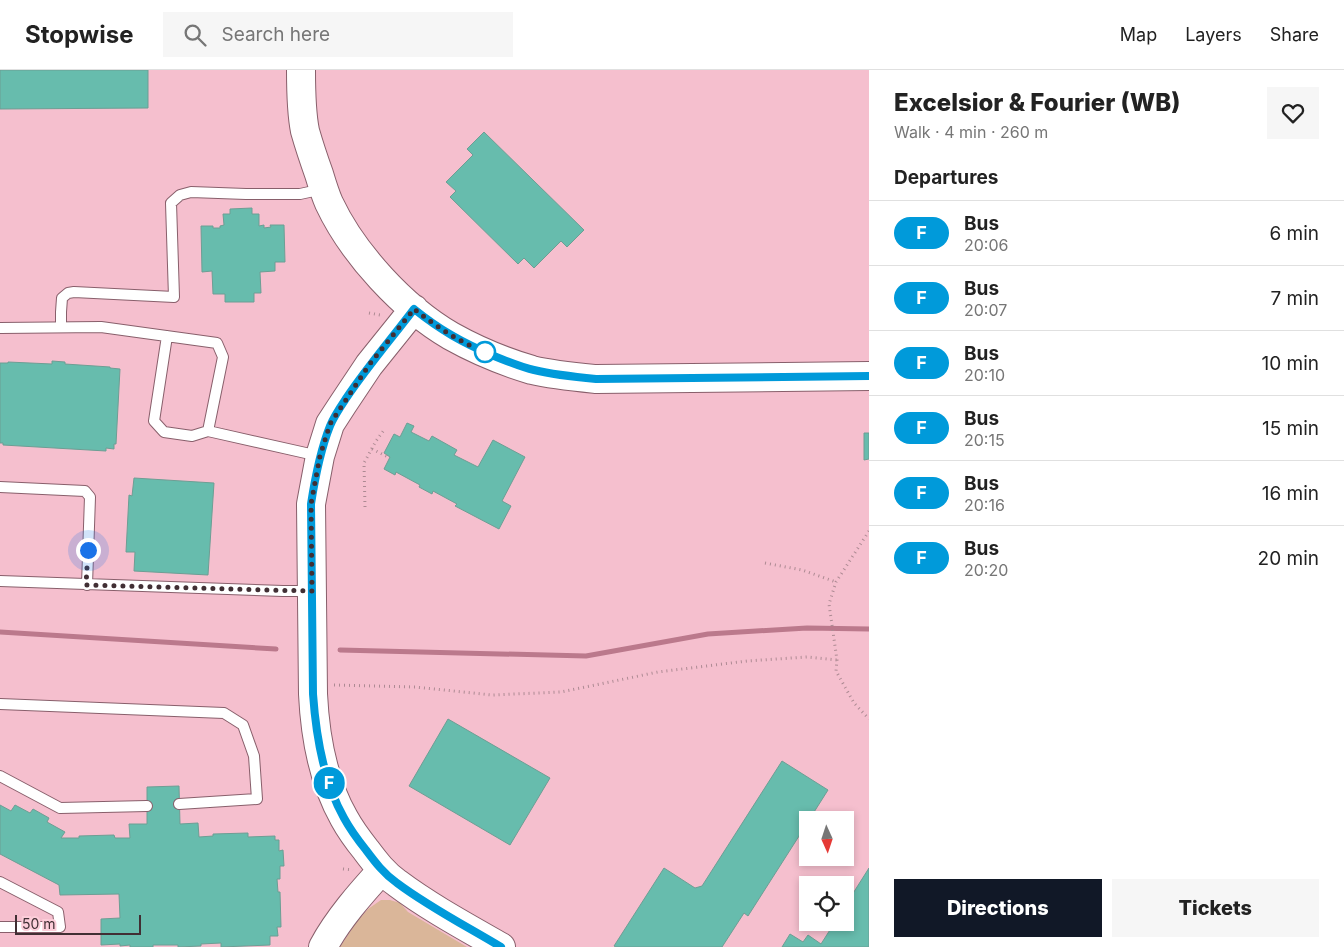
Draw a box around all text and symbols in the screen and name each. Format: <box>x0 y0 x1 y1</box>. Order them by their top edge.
search box <box>163 12 513 57</box>
text: Stopwise <box>25 20 133 49</box>
icon: search <box>181 21 209 49</box>
text: Search here <box>221 23 330 46</box>
text: Map <box>1120 24 1157 45</box>
text: Layers <box>1185 24 1242 45</box>
text: Share <box>1270 24 1319 45</box>
button: heart <box>1267 87 1319 139</box>
text: Excelsior & Fourier (WB) <box>894 88 1180 117</box>
text: Walk · 4 min · 260 m <box>894 122 1048 142</box>
text: Departures <box>894 166 998 189</box>
text: Bus <box>964 212 999 235</box>
text: F <box>916 222 927 243</box>
text: 6 min <box>1269 222 1319 245</box>
text: 20:06 <box>964 235 1008 255</box>
text: Bus <box>964 277 999 300</box>
text: F <box>916 287 927 308</box>
text: 7 min <box>1270 287 1319 310</box>
text: 20:07 <box>964 300 1007 320</box>
unlabelled marker <box>474 341 496 363</box>
text: Bus <box>964 342 999 365</box>
text: F <box>916 352 927 373</box>
text: 10 min <box>1261 352 1319 375</box>
text: 20:10 <box>964 365 1005 385</box>
text: Bus <box>964 407 999 430</box>
text: F <box>916 417 927 438</box>
text: 15 min <box>1262 417 1319 440</box>
text: 20:15 <box>964 430 1005 450</box>
text: Bus <box>964 472 999 495</box>
text: F <box>916 482 927 503</box>
text: 16 min <box>1262 482 1319 505</box>
text: 20:16 <box>964 495 1005 515</box>
text: Bus <box>964 537 999 560</box>
your location <box>76 538 101 563</box>
text: F <box>916 547 927 568</box>
text: 20 min <box>1258 547 1319 570</box>
text: 20:20 <box>964 560 1008 580</box>
line badge: F <box>313 767 345 799</box>
text: F <box>324 772 334 793</box>
north arrow <box>799 811 854 866</box>
map controls <box>799 811 854 931</box>
button: locate <box>799 876 854 931</box>
button: Directions <box>894 879 1102 937</box>
button: Tickets <box>1112 879 1319 937</box>
scale bar <box>15 912 141 935</box>
text: 50 m <box>22 915 56 932</box>

